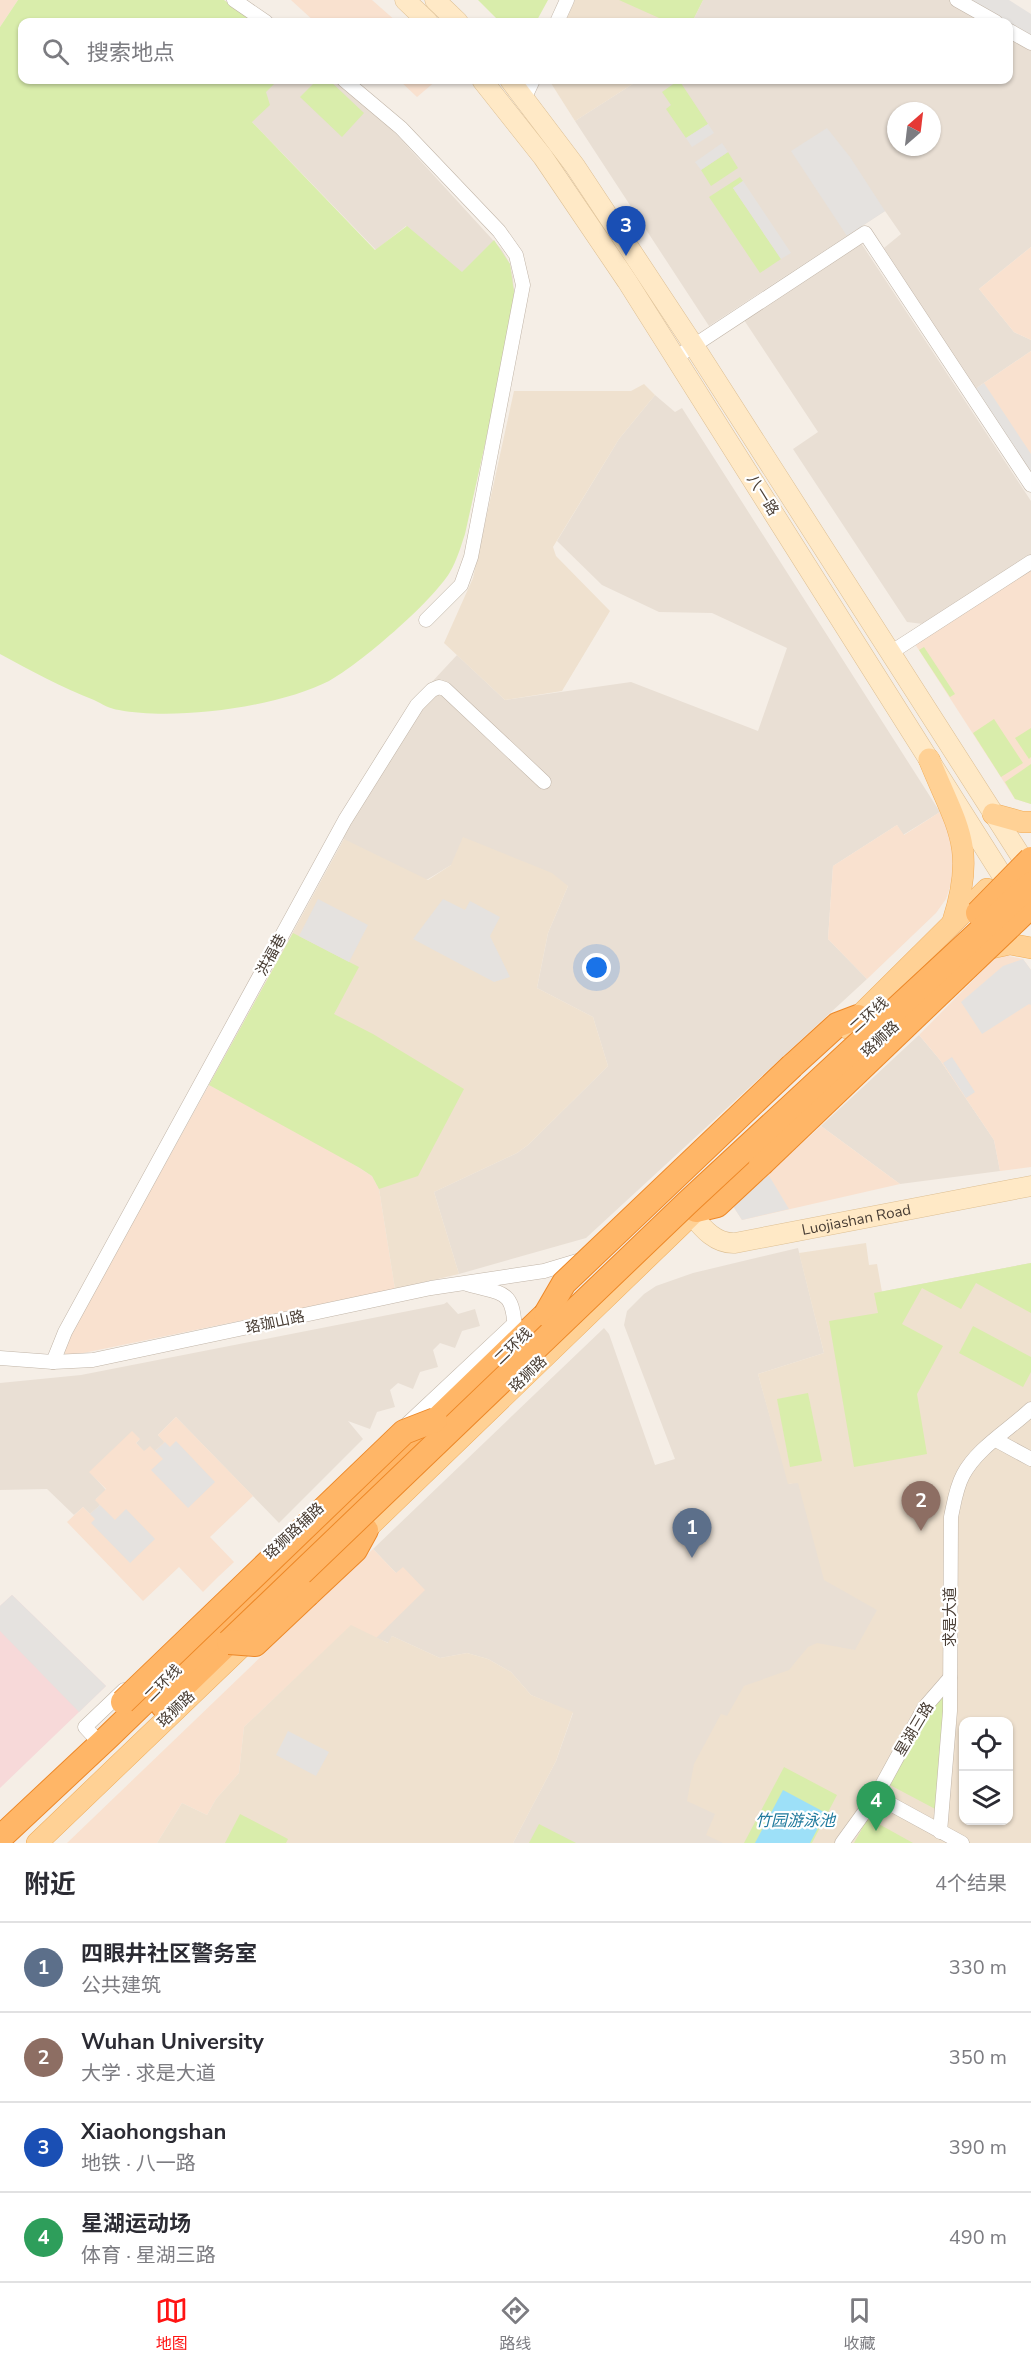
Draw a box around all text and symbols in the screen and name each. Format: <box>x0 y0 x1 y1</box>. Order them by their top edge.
search box <box>18 18 1013 84</box>
icon: search <box>39 35 72 68</box>
text: 搜索地点 <box>87 38 175 68</box>
north arrow <box>887 102 941 156</box>
pin: 3 <box>606 206 646 256</box>
street label: 八一路 <box>743 471 783 519</box>
street label: 洪福巷 <box>251 930 291 980</box>
your location <box>582 953 611 982</box>
street label: 二环线 <box>846 993 892 1037</box>
street label: 珞狮路 <box>857 1016 903 1062</box>
street label: Luojiashan Road <box>800 1199 913 1240</box>
street label: 珞珈山路 <box>244 1306 306 1338</box>
street label: 二环线 <box>490 1323 536 1369</box>
street label: 珞狮路 <box>505 1351 551 1397</box>
pin: 2 <box>902 1482 940 1531</box>
street label: 珞狮路辅路 <box>260 1498 328 1564</box>
pin: 1 <box>672 1508 712 1558</box>
street label: 求是大道 <box>940 1587 960 1647</box>
street label: 二环线 <box>140 1660 186 1706</box>
street label: 珞狮路 <box>153 1686 199 1732</box>
street label: 星湖三路 <box>890 1698 938 1760</box>
map controls <box>959 1717 1013 1825</box>
button: locate <box>959 1717 1013 1771</box>
button: layers <box>959 1771 1013 1825</box>
pin: 4 <box>856 1782 896 1831</box>
water label: 竹园游泳池 <box>755 1810 837 1832</box>
text: 附近 <box>24 1867 76 1902</box>
text: 4个结果 <box>935 1870 1007 1897</box>
text: 四眼井社区警务室 <box>81 1939 257 1969</box>
text: 1 <box>38 1954 50 1981</box>
text: 330 m <box>949 1954 1007 1981</box>
text: 公共建筑 <box>81 1972 161 1999</box>
text: Wuhan University <box>81 2027 264 2057</box>
text: 2 <box>38 2044 50 2071</box>
text: 350 m <box>949 2044 1007 2071</box>
text: 大学 · 求是大道 <box>81 2060 216 2087</box>
text: Xiaohongshan <box>81 2117 226 2147</box>
text: 3 <box>38 2134 50 2161</box>
text: 390 m <box>949 2134 1007 2161</box>
text: 地铁 · 八一路 <box>81 2150 196 2177</box>
text: 星湖运动场 <box>81 2209 191 2239</box>
text: 4 <box>38 2224 50 2251</box>
text: 490 m <box>949 2224 1007 2251</box>
text: 体育 · 星湖三路 <box>81 2242 216 2269</box>
tab: 地图 <box>155 2294 188 2355</box>
tab: 路线 <box>499 2294 532 2355</box>
tab: 收藏 <box>843 2294 876 2355</box>

